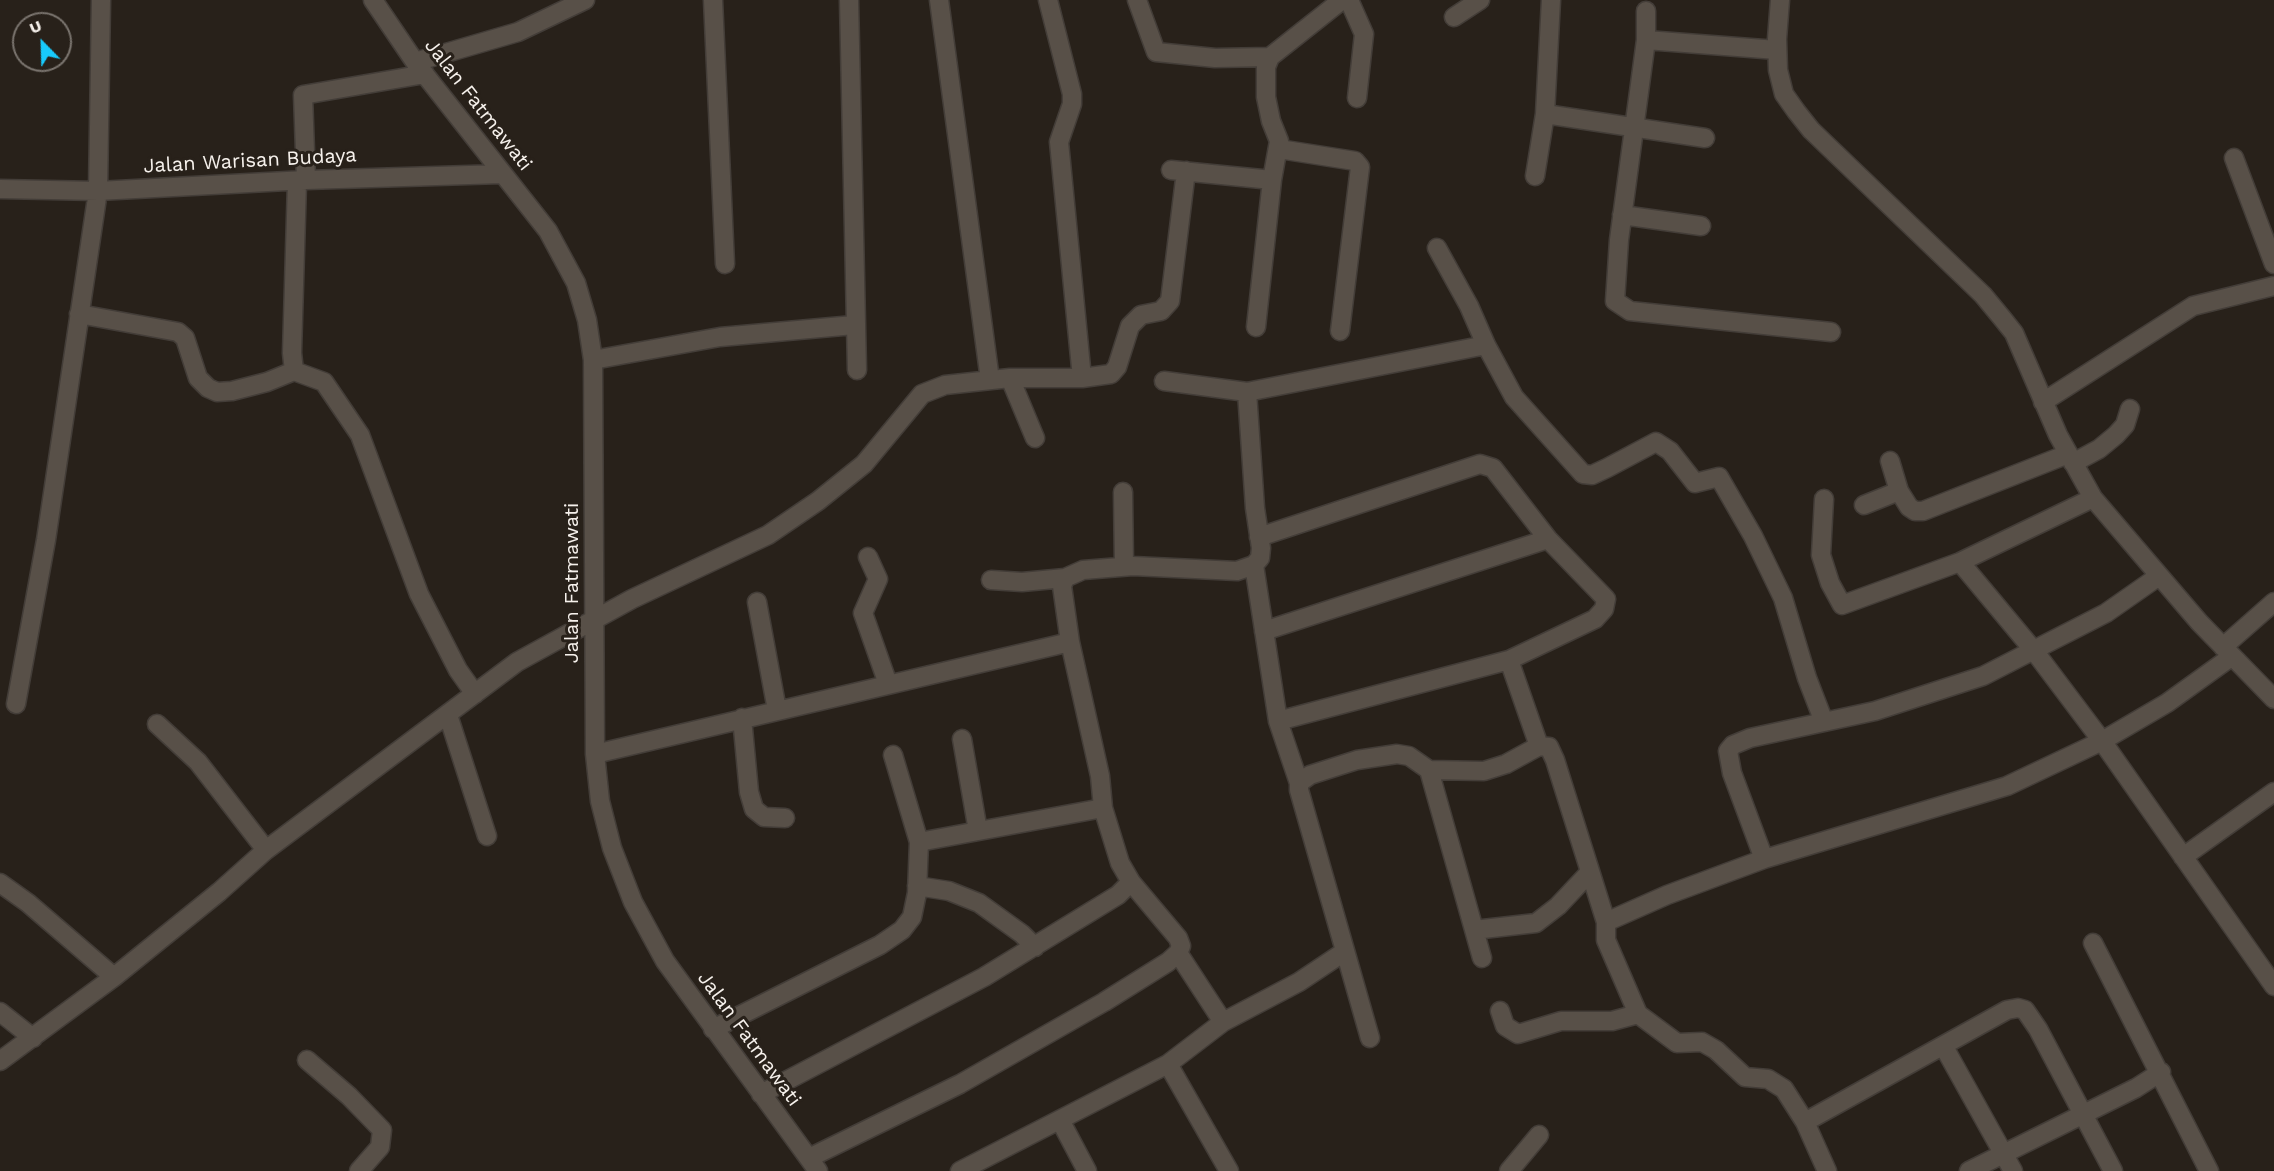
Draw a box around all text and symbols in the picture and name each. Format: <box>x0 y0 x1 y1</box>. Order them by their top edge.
north arrow <box>12 12 72 72</box>
text: U <box>27 16 45 38</box>
street label: Jalan Fatmawati <box>419 34 537 176</box>
street label: Jalan Warisan Budaya <box>143 143 357 179</box>
street label: Jalan Fatmawati <box>560 503 584 663</box>
street label: Jalan Fatmawati <box>692 967 806 1111</box>

